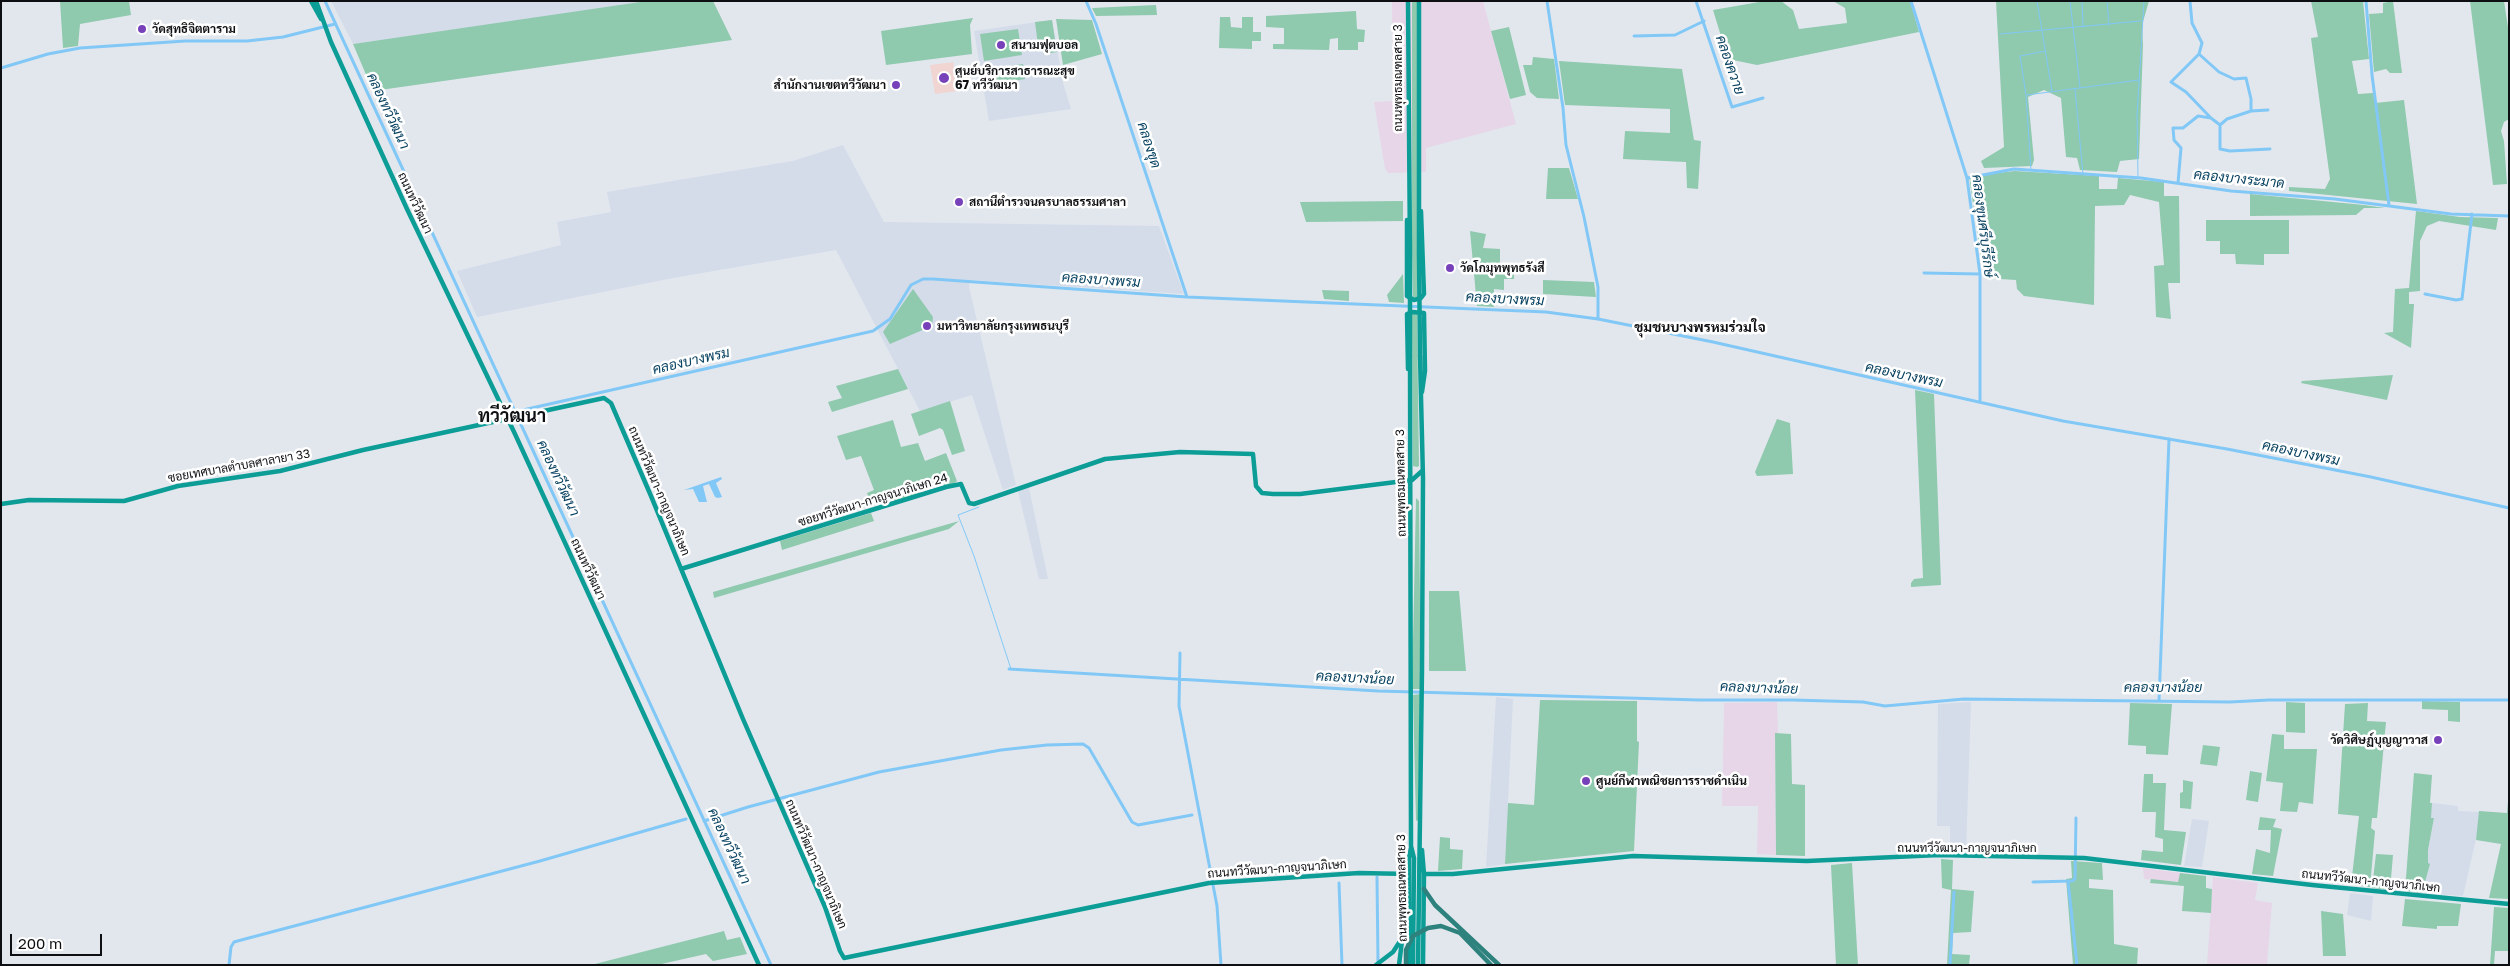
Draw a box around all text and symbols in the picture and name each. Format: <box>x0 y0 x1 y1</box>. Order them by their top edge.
place label: วัดสุทธิจิตตาราม <box>152 22 236 36</box>
marker: วัดสุทธิจิตตาราม <box>136 23 148 35</box>
street label: ถนนพุทธมณฑลสาย 3 <box>1391 24 1405 132</box>
water label: คลองควาย <box>1712 33 1748 97</box>
place label: สนามฟุตบอล <box>1011 38 1078 52</box>
marker: สนามฟุตบอล <box>995 39 1007 51</box>
place label: ศูนย์บริการสาธารณะสุข 67 ทวีวัฒนา <box>955 64 1075 92</box>
water label: คลองทวีวัฒนา <box>363 70 413 152</box>
marker: ศูนย์บริการสาธารณะสุข 67 ทวีวัฒนา <box>937 71 951 85</box>
place label: สำนักงานเขตทวีวัฒนา <box>774 78 886 92</box>
marker: สำนักงานเขตทวีวัฒนา <box>890 79 902 91</box>
water label: คลองขุด <box>1134 120 1164 170</box>
water label: คลองบางระมาด <box>2193 166 2285 192</box>
street label: ถนนทวีวัฒนา <box>395 170 435 236</box>
water label: คลองขุนศรีบุรีรักษ์ <box>1968 174 1998 278</box>
place label: สถานีตำรวจนครบาลธรรมศาลา <box>969 195 1126 209</box>
marker: สถานีตำรวจนครบาลธรรมศาลา <box>953 196 965 208</box>
place label: วัดโกมุทพุทธรังสี <box>1460 261 1545 275</box>
marker: วัดโกมุทพุทธรังสี <box>1444 262 1456 274</box>
water label: คลองบางพรม <box>1061 269 1141 291</box>
water label: คลองบางพรม <box>1465 289 1545 309</box>
place label: มหาวิทยาลัยกรุงเทพธนบุรี <box>937 319 1069 333</box>
marker: มหาวิทยาลัยกรุงเทพธนบุรี <box>921 320 933 332</box>
district label: ชุมชนบางพรหมร่วมใจ <box>1634 320 1766 336</box>
water label: คลองบางพรม <box>651 344 731 378</box>
water label: คลองบางพรม <box>1864 359 1944 391</box>
district label: ทวีวัฒนา <box>478 405 546 427</box>
street label: ถนนทวีวัฒนา-กาญจนาภิเษก <box>625 424 693 558</box>
street label: ถนนพุทธมณฑลสาย 3 <box>1393 429 1409 537</box>
water label: คลองทวีวัฒนา <box>533 437 583 519</box>
water label: คลองบางพรม <box>2261 437 2341 469</box>
street label: ซอยเทศบาลตำบลศาลายา 33 <box>167 446 311 486</box>
street label: ซอยทวีวัฒนา-กาญจนาภิเษก 24 <box>796 470 950 530</box>
street label: ถนนทวีวัฒนา <box>568 536 608 602</box>
water label: คลองบางน้อย <box>1315 668 1395 688</box>
water label: คลองบางน้อย <box>1720 678 1798 698</box>
water label: คลองบางน้อย <box>2124 680 2202 696</box>
place label: วัดวิศิษฏ์บุญญาวาส <box>2330 733 2428 747</box>
marker: วัดวิศิษฏ์บุญญาวาส <box>2432 734 2444 746</box>
place label: ศูนย์กีฬาพณิชยการราชดำเนิน <box>1596 774 1747 788</box>
marker: ศูนย์กีฬาพณิชยการราชดำเนิน <box>1580 775 1592 787</box>
street label: ถนนทวีวัฒนา-กาญจนาภิเษก <box>782 797 850 931</box>
water label: คลองทวีวัฒนา <box>704 805 754 887</box>
street label: ถนนพุทธมณฑลสาย 3 <box>1394 834 1410 942</box>
street label: ถนนทวีวัฒนา-กาญจนาภิเษก <box>1897 841 2037 855</box>
street label: ถนนทวีวัฒนา-กาญจนาภิเษก <box>1207 857 1347 881</box>
street label: ถนนทวีวัฒนา-กาญจนาภิเษก <box>2301 867 2441 895</box>
scale bar <box>12 924 105 956</box>
text: 200 m <box>18 934 62 952</box>

